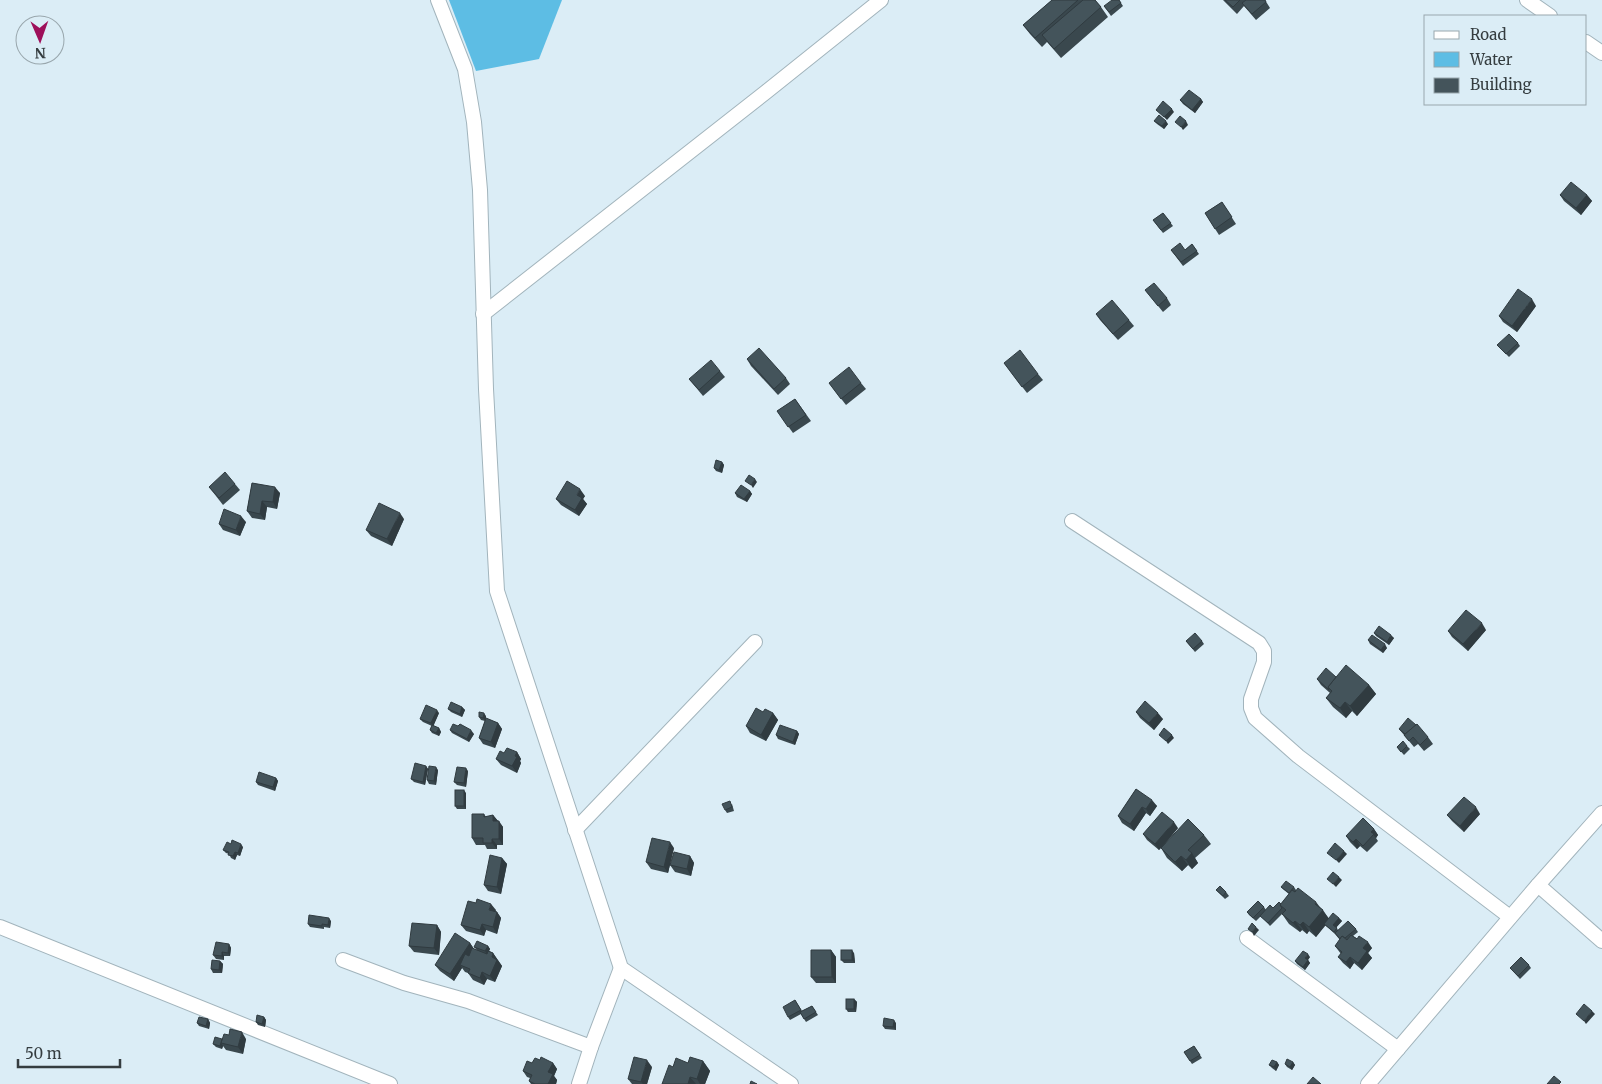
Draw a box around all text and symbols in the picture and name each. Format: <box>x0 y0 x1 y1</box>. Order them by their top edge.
north arrow <box>15 15 65 65</box>
legend <box>1424 15 1587 105</box>
text: Road <box>1470 25 1506 44</box>
text: N <box>35 44 46 62</box>
text: Water <box>1469 50 1513 69</box>
text: Building <box>1470 75 1532 94</box>
scale bar <box>18 1036 120 1068</box>
text: 50 m <box>25 1044 62 1063</box>

